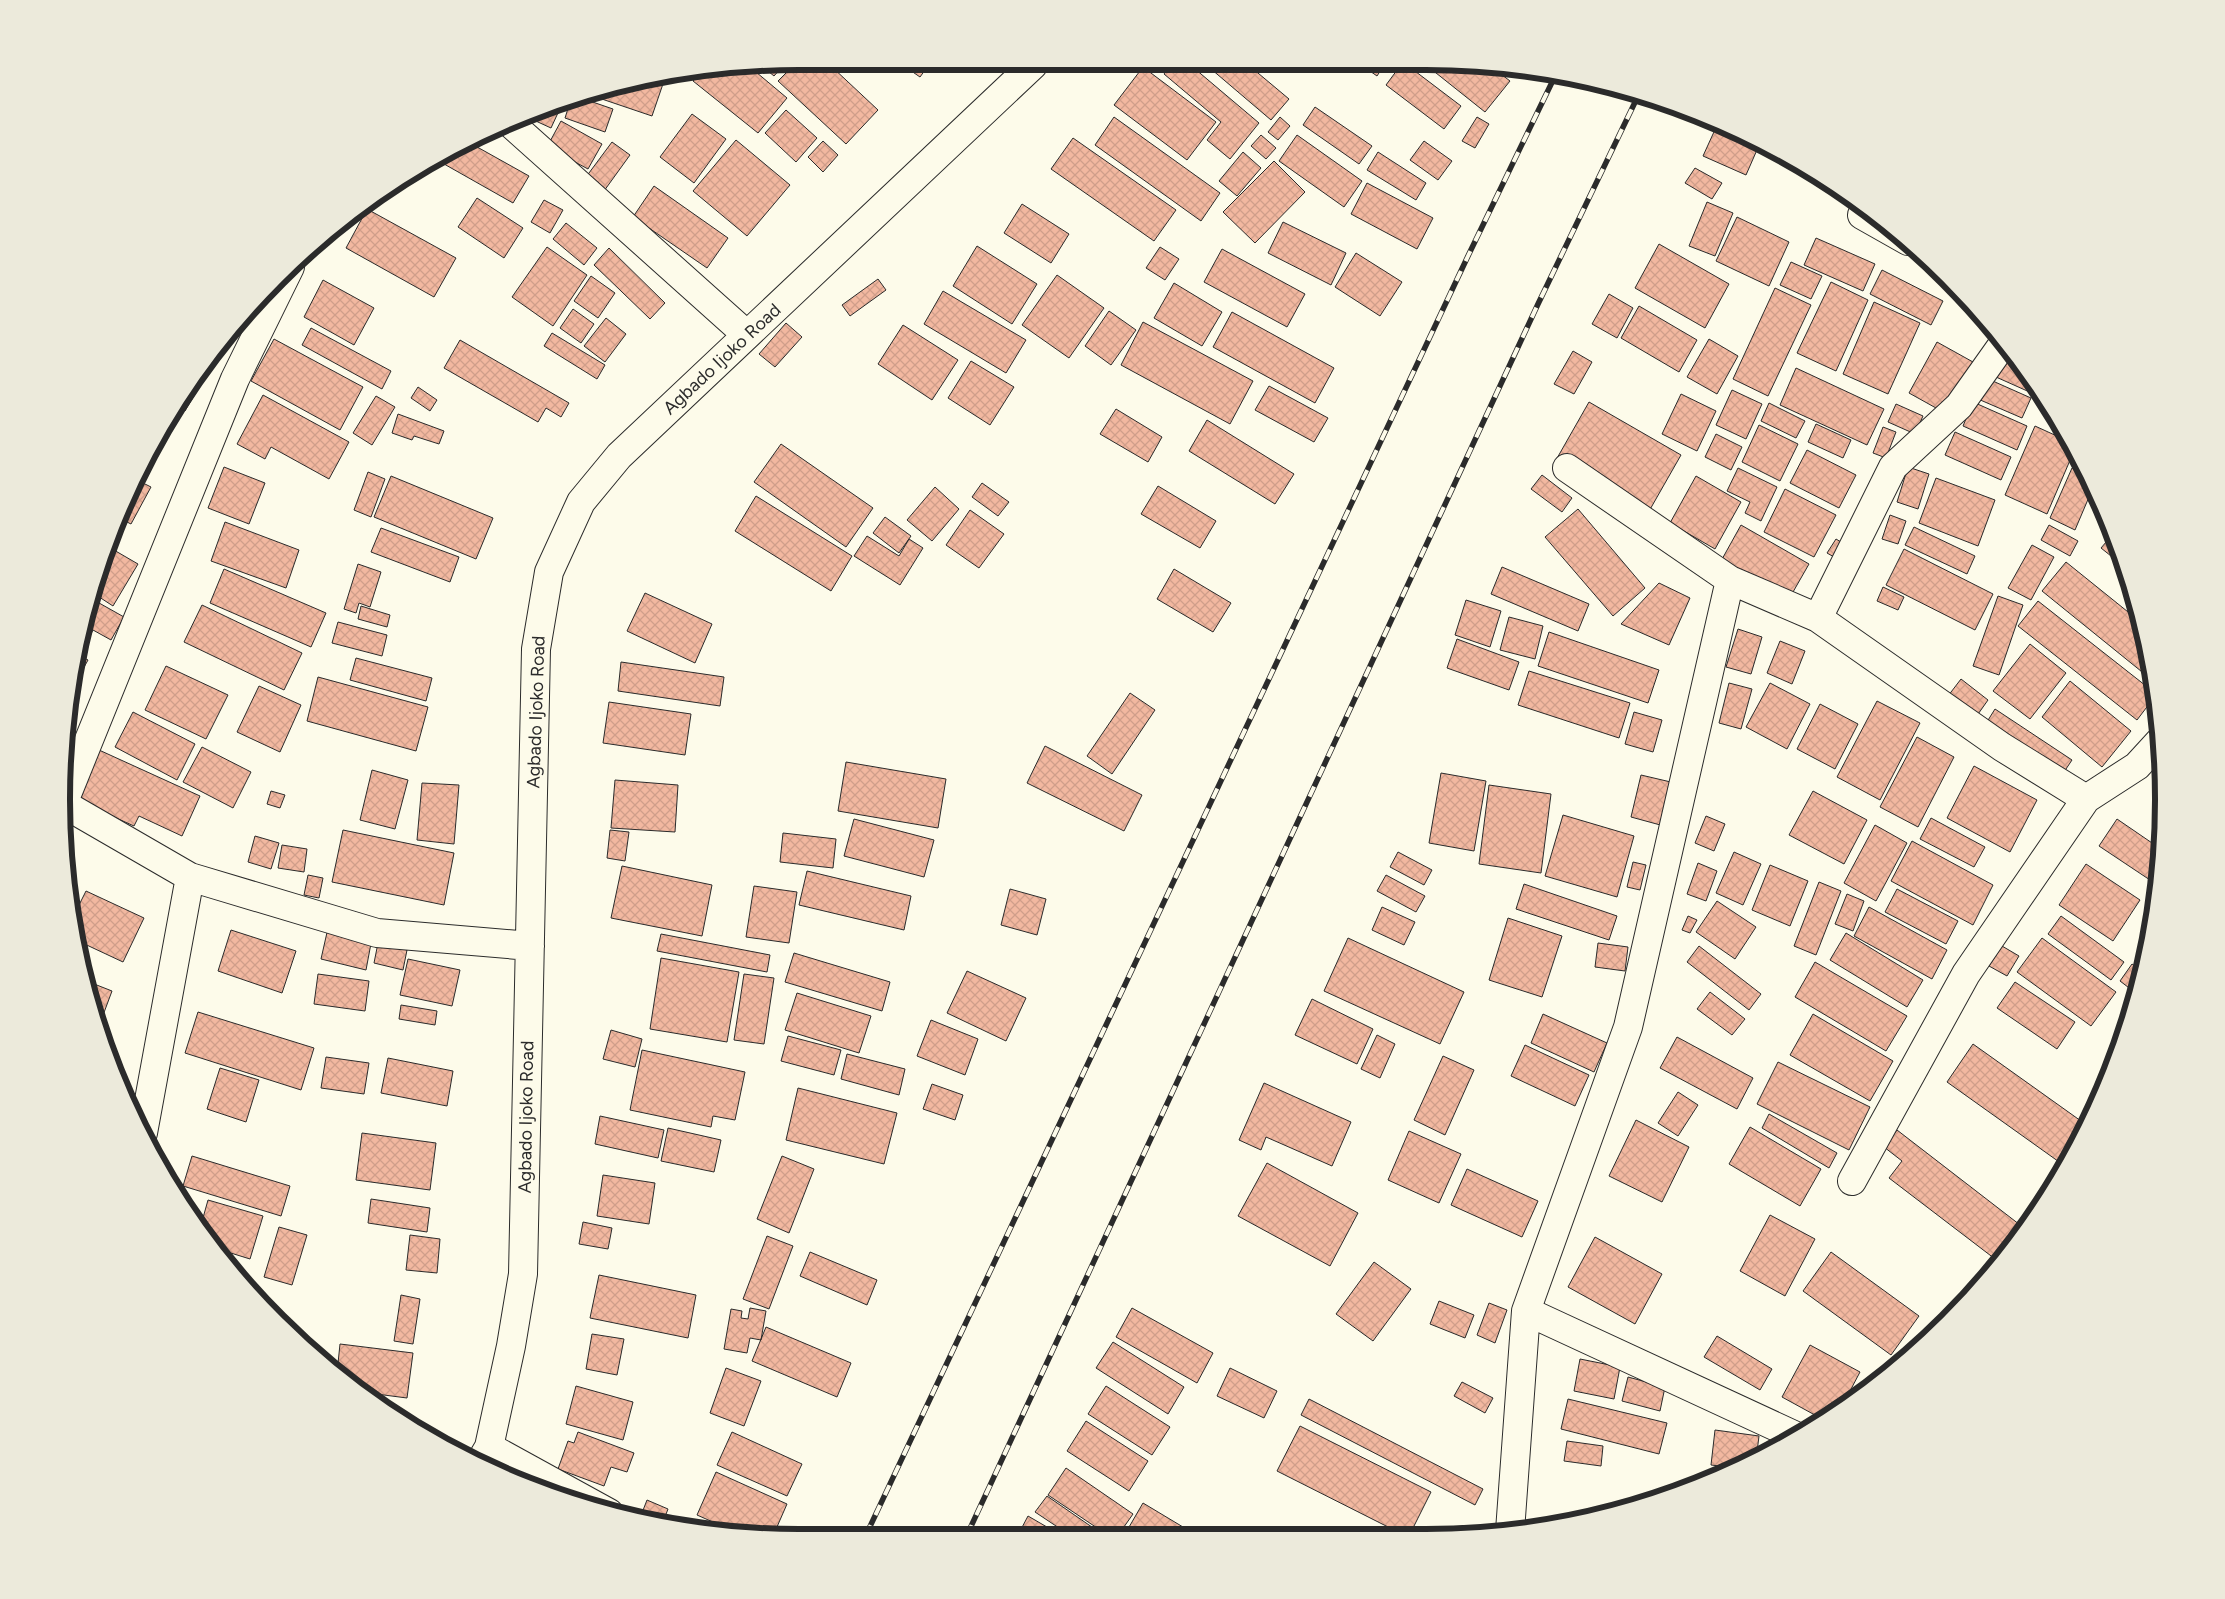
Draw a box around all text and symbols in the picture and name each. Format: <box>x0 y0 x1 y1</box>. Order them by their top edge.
street label: Agbado Ijoko Road <box>659 299 785 419</box>
street label: Agbado Ijoko Road <box>522 635 550 789</box>
street label: Agbado Ijoko Road <box>514 1040 538 1194</box>

